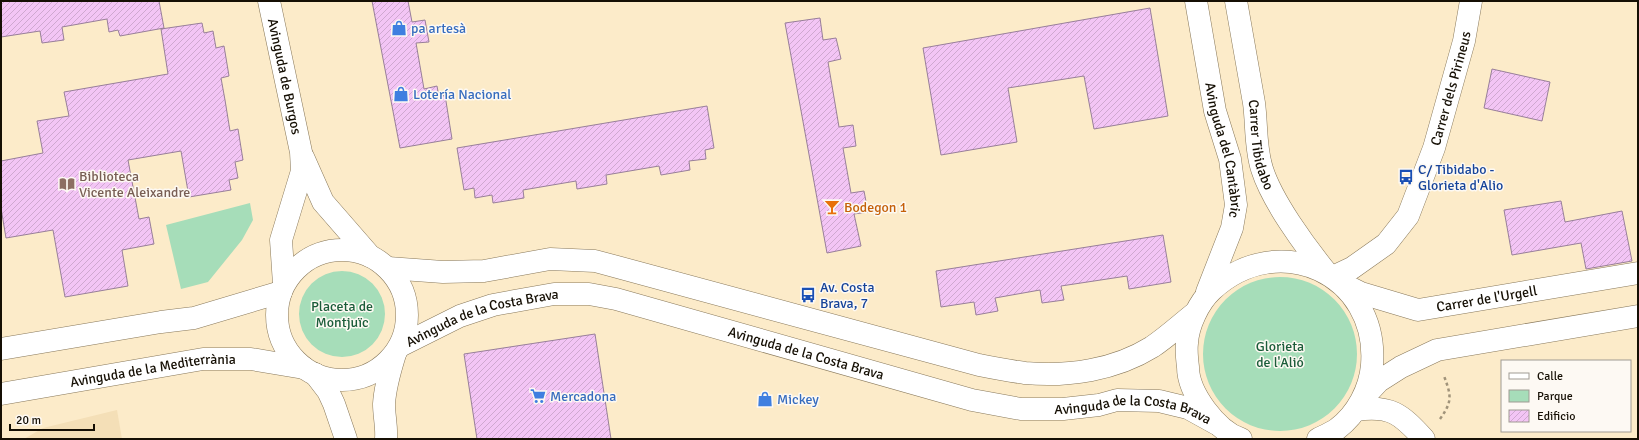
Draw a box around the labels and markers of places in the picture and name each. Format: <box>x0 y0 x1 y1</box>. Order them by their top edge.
shop icon: pa artesà <box>390 19 408 37</box>
place label: pa artesà <box>411 20 466 37</box>
shop icon: Lotería Nacional <box>392 85 410 103</box>
place label: Lotería Nacional <box>413 86 511 103</box>
place label: C/ Tibidabo - Glorieta d'Alio <box>1418 161 1503 194</box>
place label: Biblioteca Vicente Aleixandre <box>79 168 190 201</box>
bus stop icon: C/ Tibidabo - Glorieta d'Alio <box>1397 168 1415 186</box>
library icon: Biblioteca Vicente Aleixandre <box>58 175 76 193</box>
bar icon: Bodegon 1 <box>823 198 841 216</box>
place label: Bodegon 1 <box>844 199 907 216</box>
place label: Av. Costa Brava, 7 <box>820 279 875 312</box>
bus stop icon: Av. Costa Brava, 7 <box>799 286 817 304</box>
supermarket icon: Mercadona <box>529 387 547 405</box>
place label: Mercadona <box>550 388 616 405</box>
shop icon: Mickey <box>756 390 774 408</box>
place label: Mickey <box>777 391 819 408</box>

